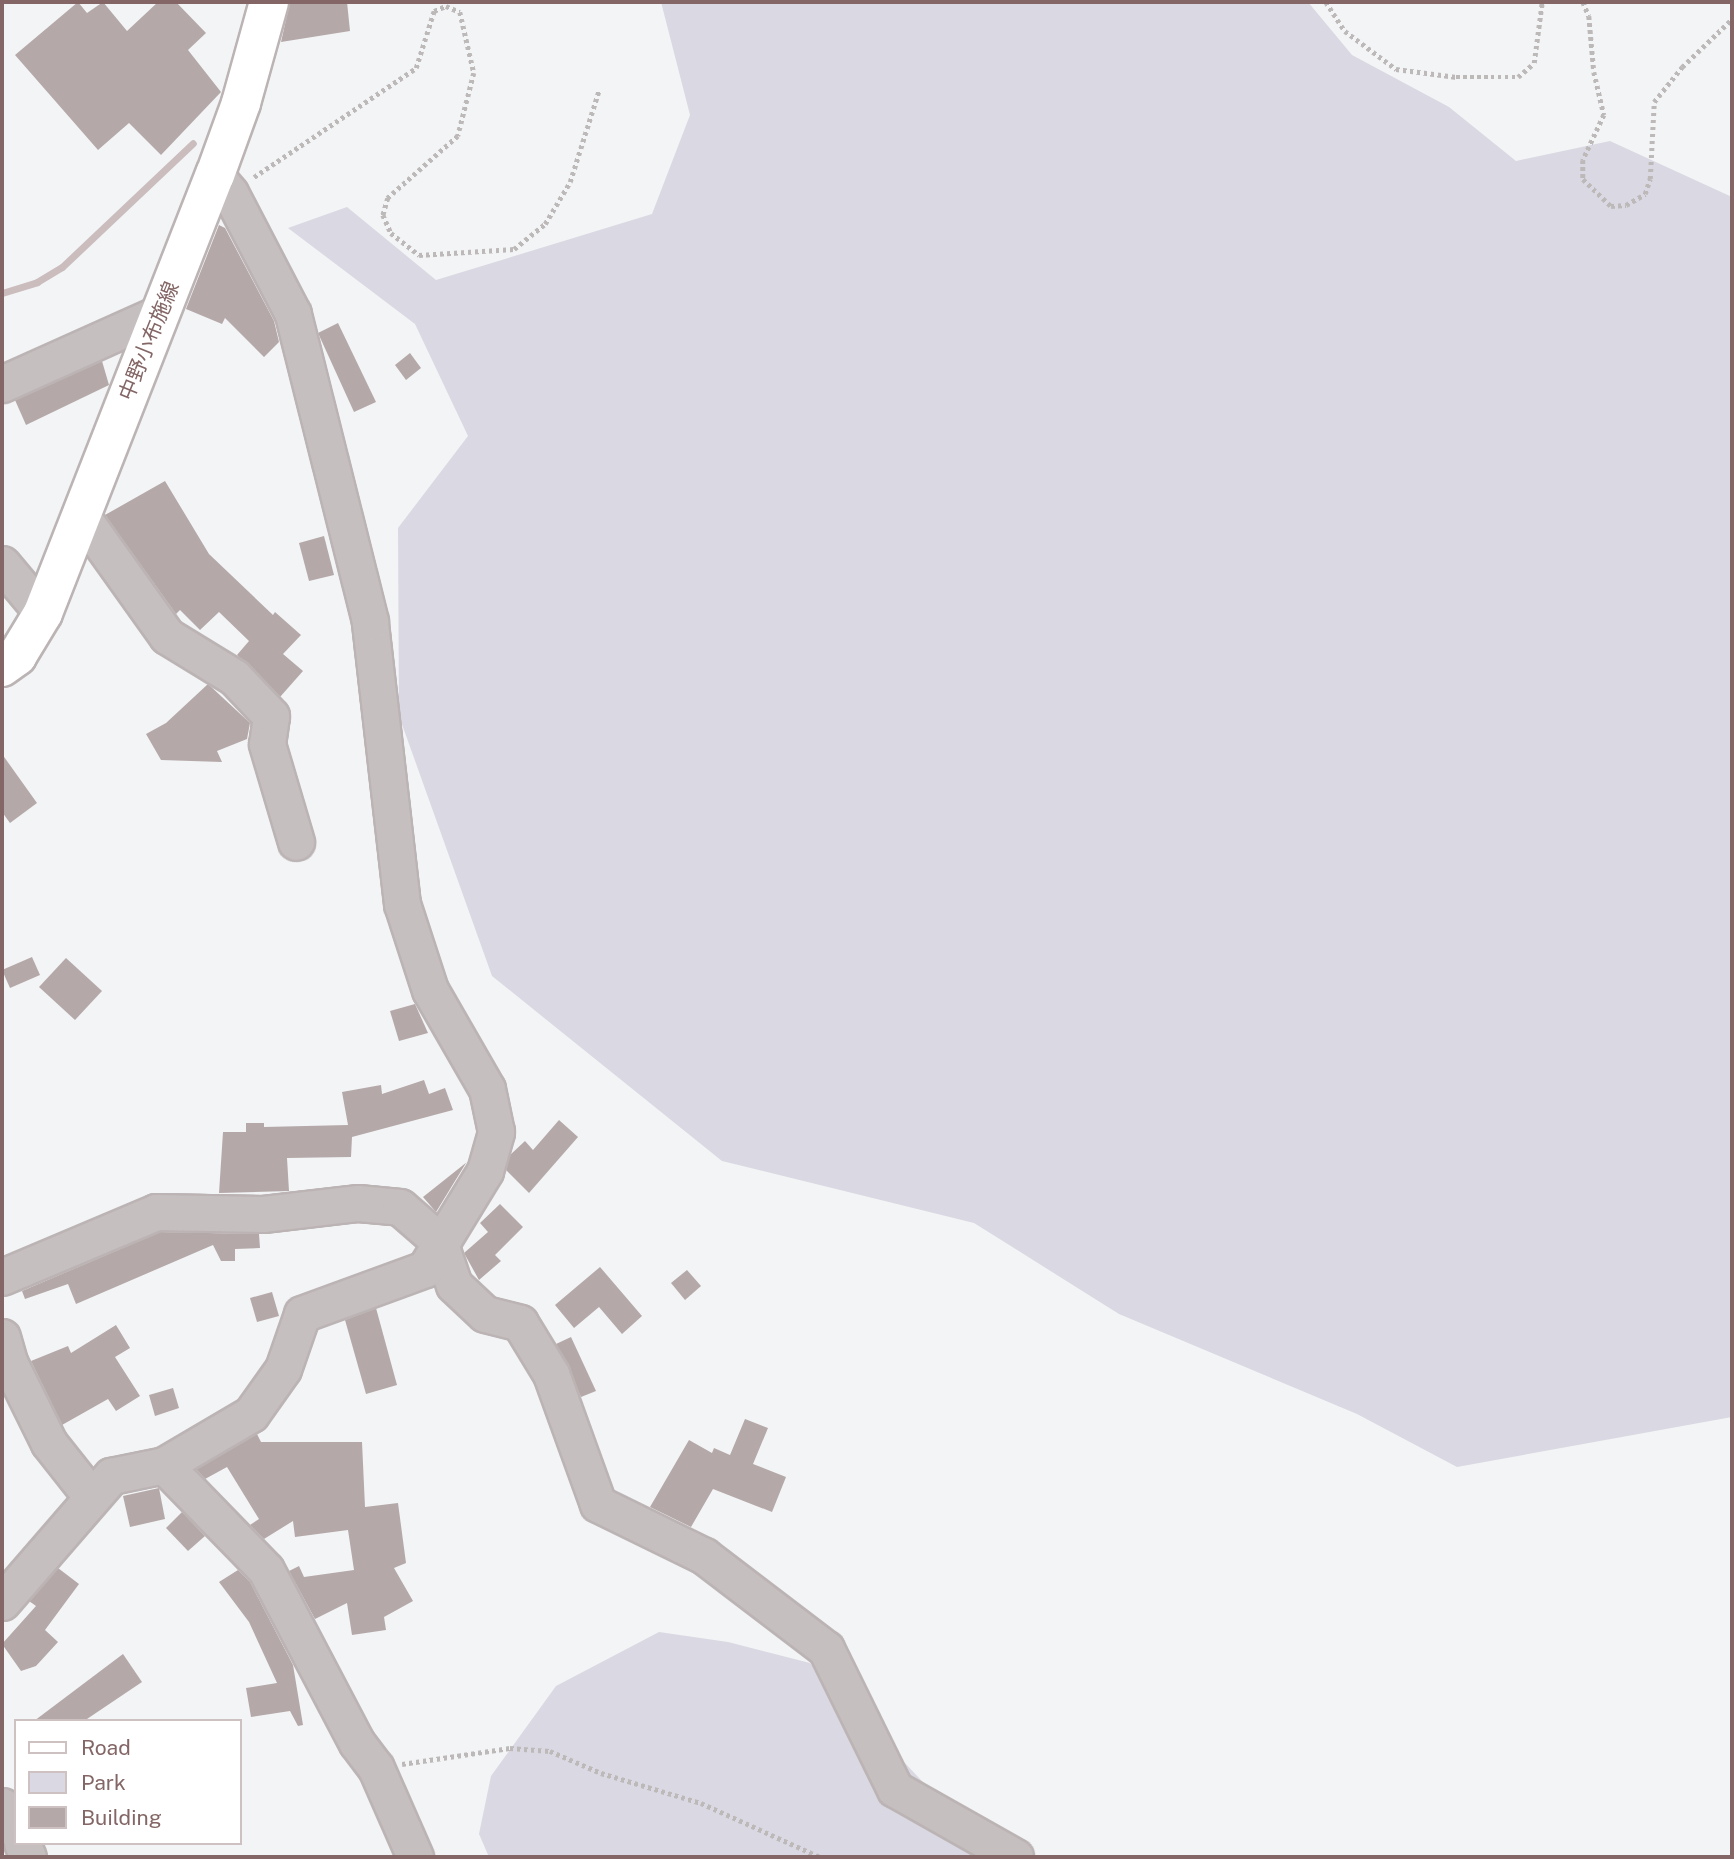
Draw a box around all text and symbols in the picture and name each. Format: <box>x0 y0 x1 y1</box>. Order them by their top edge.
street label: 中野小布施線 <box>114 278 184 404</box>
legend <box>14 1719 242 1845</box>
text: Road <box>81 1735 131 1760</box>
text: Park <box>81 1770 126 1795</box>
text: Building <box>81 1805 162 1830</box>

